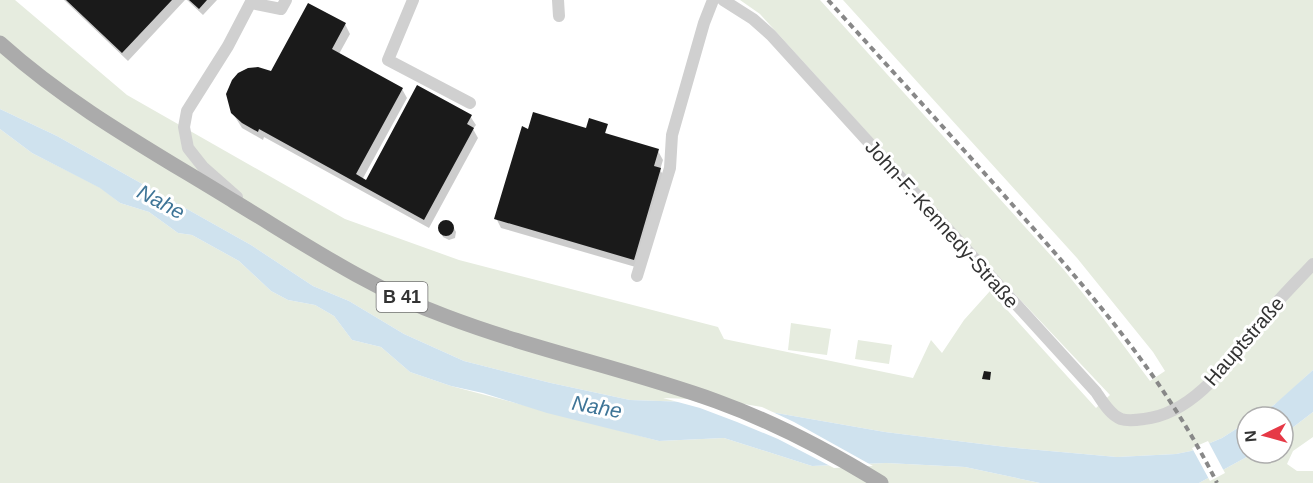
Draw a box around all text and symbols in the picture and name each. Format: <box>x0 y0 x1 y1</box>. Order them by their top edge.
street label: John-F.-Kennedy-Straße <box>861 136 1023 312</box>
water label: Nahe <box>134 180 189 223</box>
road number: B 41 <box>376 282 428 312</box>
street label: Hauptstraße <box>1200 292 1288 390</box>
water label: Nahe <box>570 391 624 422</box>
north arrow <box>1235 405 1295 465</box>
text: N <box>1242 430 1260 443</box>

